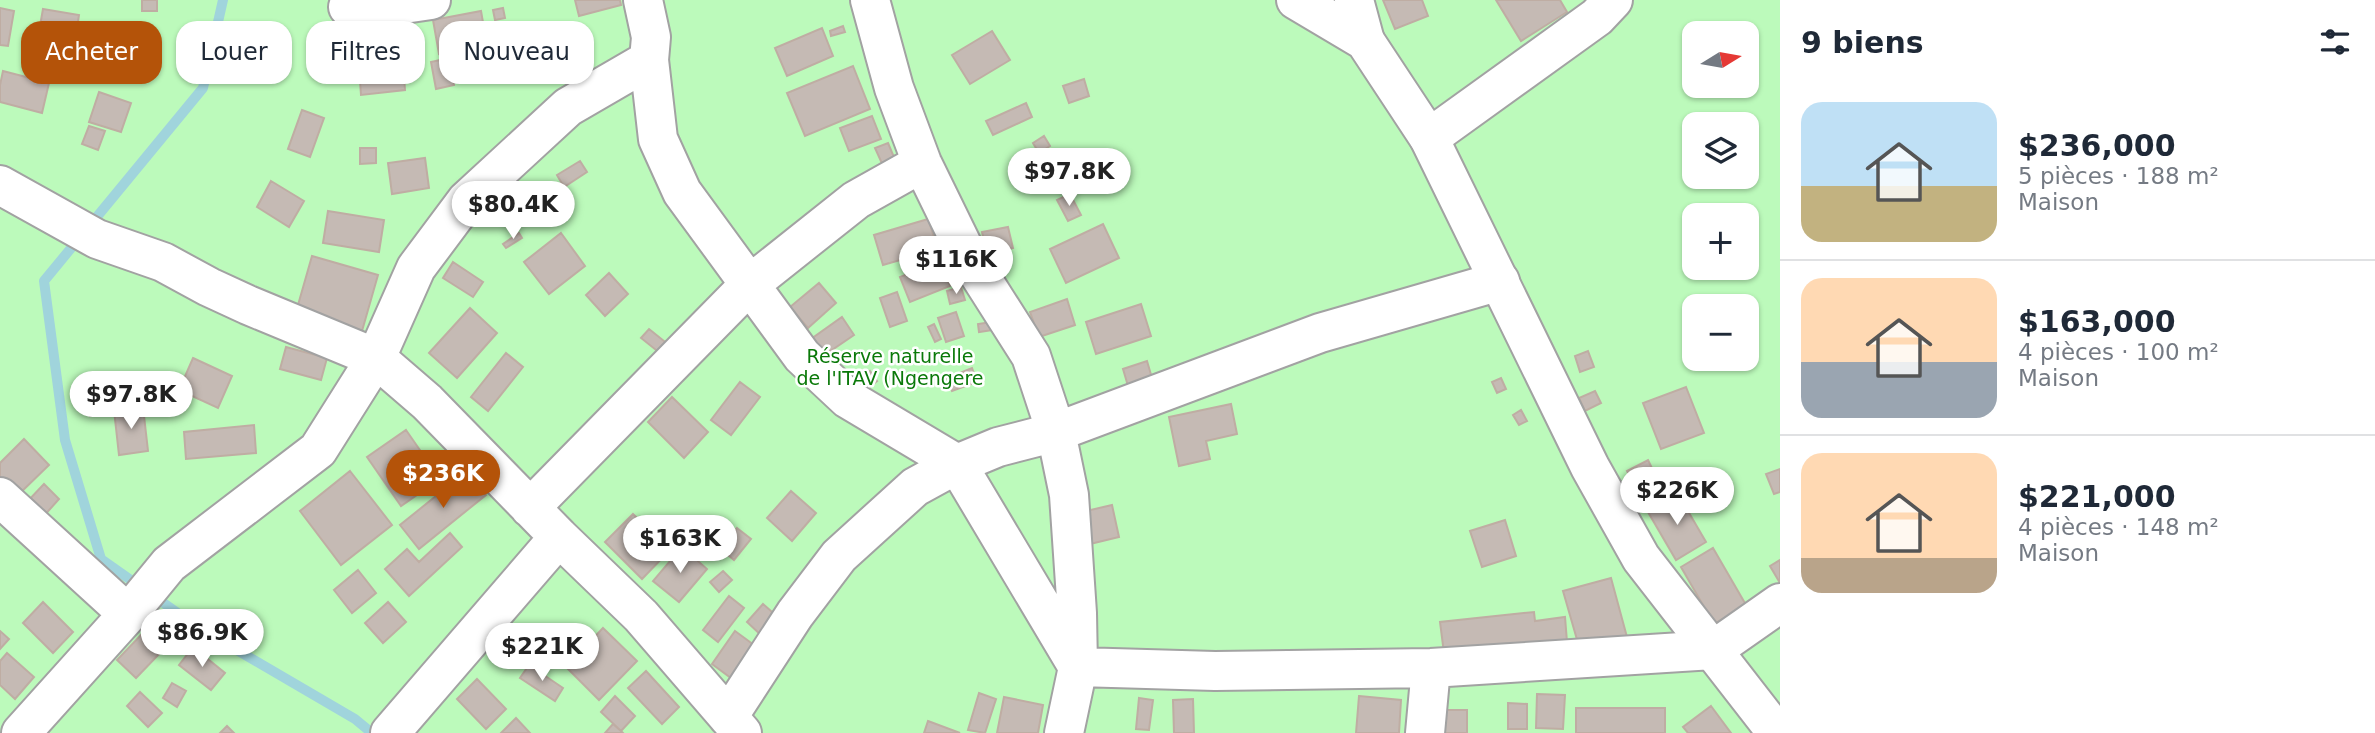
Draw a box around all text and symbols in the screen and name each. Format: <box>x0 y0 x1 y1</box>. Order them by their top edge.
chip: Acheter <box>21 21 162 84</box>
chip: Louer <box>176 21 292 84</box>
chip: Filtres <box>306 21 425 84</box>
chip: Nouveau <box>439 21 594 84</box>
north arrow <box>1682 21 1759 98</box>
map controls <box>1682 21 1759 371</box>
icon: filters <box>2316 23 2354 61</box>
text: 9 biens <box>1801 25 1924 60</box>
button: layers <box>1682 112 1759 189</box>
text: $236,000 <box>2018 128 2176 163</box>
icon: home <box>1857 130 1941 214</box>
pin: $97.8K <box>1012 148 1126 208</box>
text: $97.8K <box>1024 158 1114 184</box>
text: 5 pièces · 188 m² <box>2018 163 2219 189</box>
pin: $80.4K <box>456 182 570 241</box>
text: Maison <box>2018 189 2099 215</box>
text: $80.4K <box>468 191 558 217</box>
button: + <box>1682 203 1759 280</box>
pin: $116K <box>907 236 1005 296</box>
text: $116K <box>915 246 997 272</box>
button: − <box>1682 294 1759 371</box>
text: $163,000 <box>2018 304 2176 339</box>
icon: home <box>1857 306 1941 390</box>
text: 4 pièces · 100 m² <box>2018 339 2219 365</box>
park label: Réserve naturelle de l'ITAV (Ngengere <box>796 345 984 389</box>
text: Maison <box>2018 365 2099 391</box>
pin: $97.8K <box>74 372 188 431</box>
text: $97.8K <box>86 381 176 407</box>
pin: $236K <box>394 450 492 510</box>
text: $236K <box>402 460 484 486</box>
pin: $226K <box>1628 468 1726 527</box>
text: $226K <box>1636 477 1718 503</box>
text: $221,000 <box>2018 479 2176 514</box>
icon: home <box>1857 481 1941 565</box>
text: 4 pièces · 148 m² <box>2018 514 2219 540</box>
pin: $163K <box>631 516 729 575</box>
text: $163K <box>639 525 721 551</box>
text: Maison <box>2018 540 2099 566</box>
pin: $86.9K <box>145 610 259 669</box>
text: $86.9K <box>157 619 247 645</box>
pin: $221K <box>493 624 591 683</box>
text: $221K <box>501 633 583 659</box>

